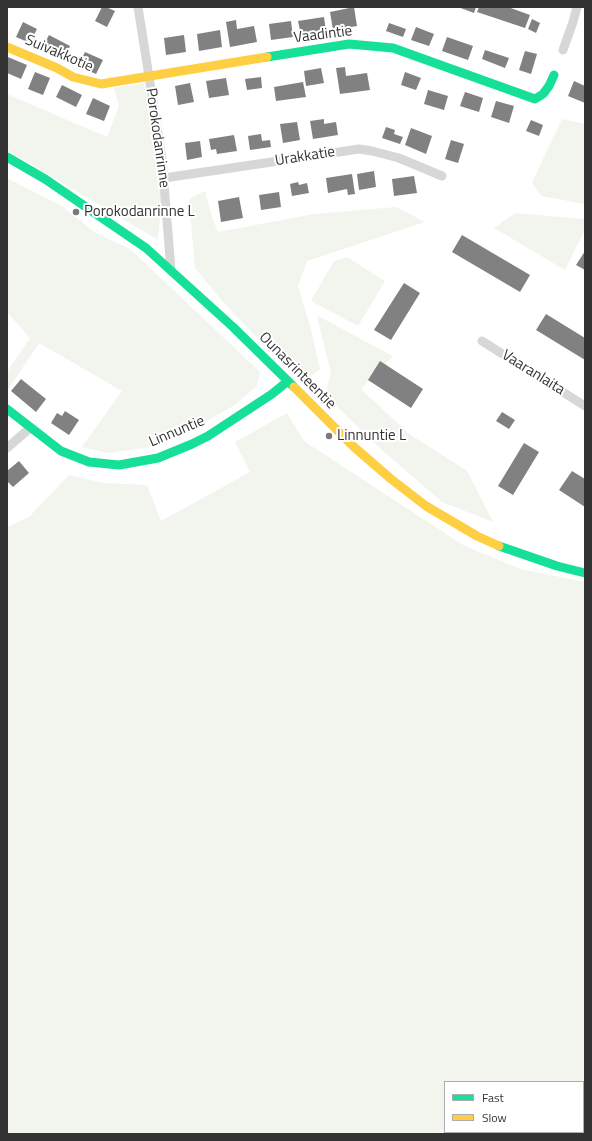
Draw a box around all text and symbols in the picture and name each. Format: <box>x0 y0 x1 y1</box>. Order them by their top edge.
street label: Vaadintie <box>293 22 353 48</box>
street label: Suivakkotie <box>22 32 96 76</box>
street label: Porokodanrinne <box>141 87 173 189</box>
street label: Urakkatie <box>274 143 336 171</box>
place label: Porokodanrinne L <box>84 203 195 221</box>
marker: Porokodanrinne L <box>71 207 81 217</box>
street label: Ounasrinteentie <box>255 329 339 413</box>
street label: Vaaranlaita <box>498 347 568 399</box>
street label: Linnuntie <box>146 412 208 452</box>
place label: Linnuntie L <box>337 427 406 445</box>
marker: Linnuntie L <box>324 431 334 441</box>
legend <box>444 1081 584 1133</box>
text: Fast <box>482 1088 504 1107</box>
text: Slow <box>482 1108 507 1127</box>

